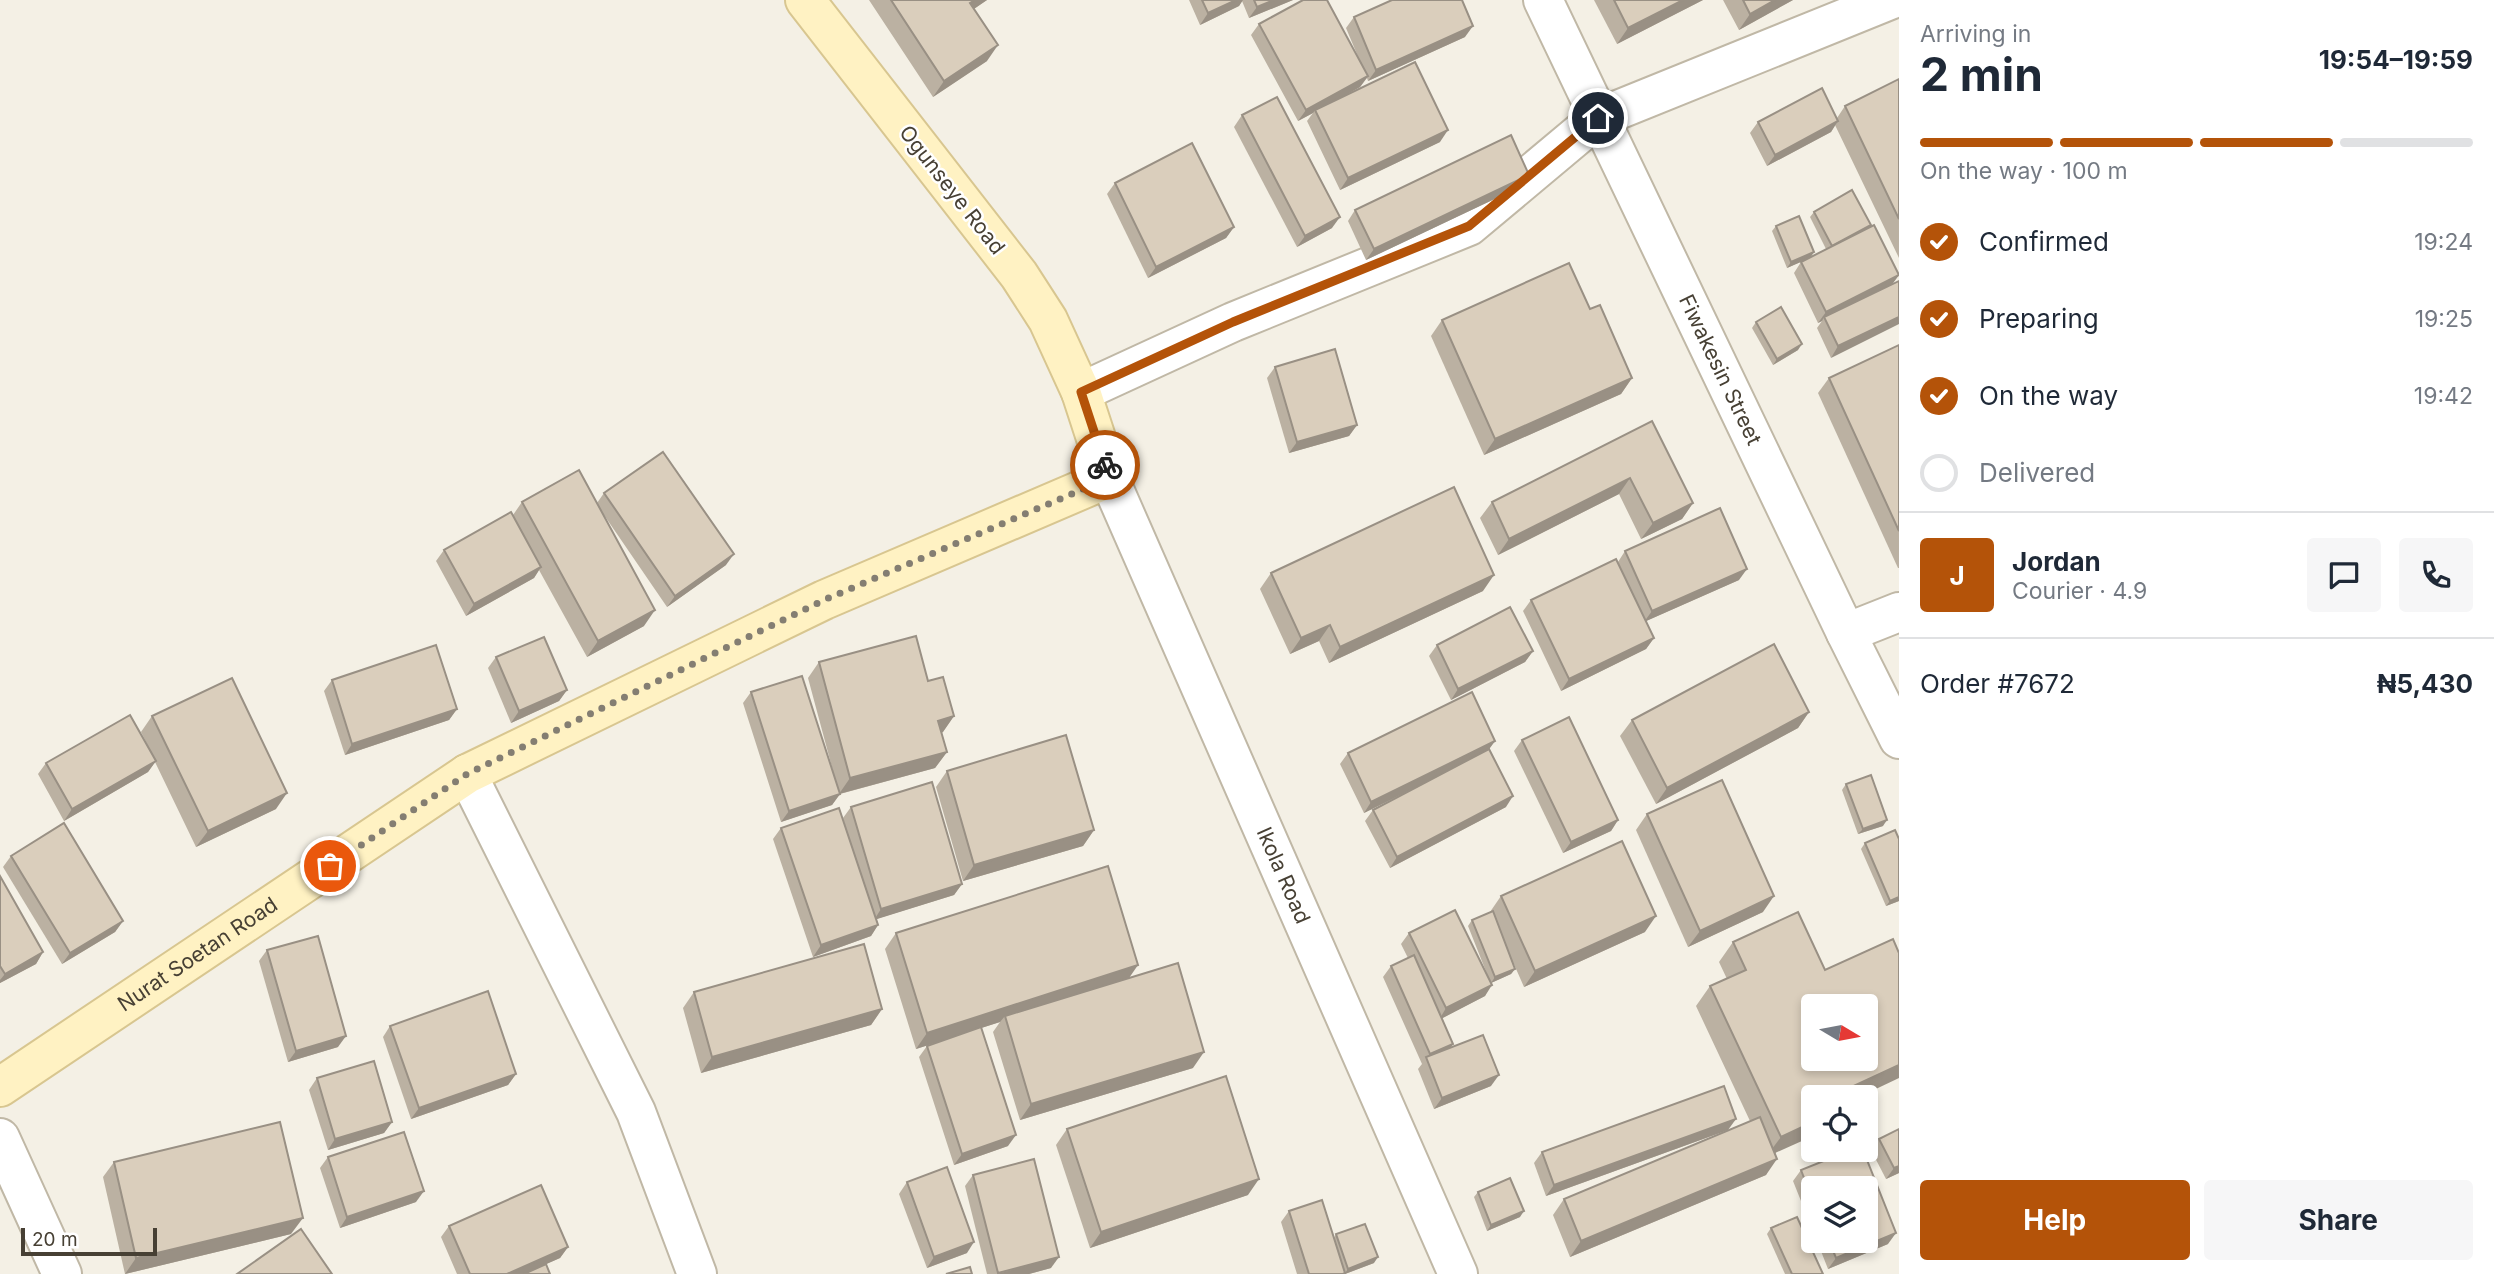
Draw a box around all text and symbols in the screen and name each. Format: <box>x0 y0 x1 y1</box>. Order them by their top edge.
text: Arriving in <box>1920 20 2031 48</box>
text: 19:54–19:59 <box>2319 44 2473 75</box>
text: 2 min <box>1920 46 2043 102</box>
pin <box>1568 88 1628 148</box>
icon: home <box>1579 99 1617 137</box>
street label: Ogunseye Road <box>894 120 1011 259</box>
text: On the way · 100 m <box>1920 157 2128 185</box>
icon: check <box>1920 223 1958 261</box>
text: Confirmed <box>1979 226 2109 257</box>
text: 19:24 <box>2414 228 2473 256</box>
street label: Fiwakesin Street <box>1674 290 1767 449</box>
icon: check <box>1920 300 1958 338</box>
text: Preparing <box>1979 303 2099 334</box>
text: 19:25 <box>2415 305 2473 333</box>
icon: check <box>1920 377 1958 415</box>
text: On the way <box>1979 380 2118 411</box>
text: 19:42 <box>2414 382 2473 410</box>
courier <box>1070 430 1140 500</box>
icon: bike <box>1086 446 1124 484</box>
text: Delivered <box>1979 457 2095 488</box>
button: chat <box>2307 538 2381 612</box>
button: phone <box>2399 538 2473 612</box>
text: Jordan <box>2012 546 2101 577</box>
text: J <box>1949 560 1965 591</box>
text: Courier · 4.9 <box>2012 577 2147 605</box>
text: Order #7672 <box>1920 668 2075 699</box>
text: ₦5,430 <box>2377 668 2473 699</box>
street label: Ikola Road <box>1252 823 1316 927</box>
pin <box>300 836 360 896</box>
icon: bag <box>311 847 349 885</box>
street label: Nurat Soetan Road <box>113 892 282 1016</box>
north arrow <box>1801 994 1878 1071</box>
map controls <box>1801 994 1878 1253</box>
button: locate <box>1801 1085 1878 1162</box>
button: layers <box>1801 1176 1878 1253</box>
button: Help <box>1920 1180 2190 1260</box>
button: Share <box>2204 1180 2473 1260</box>
scale bar <box>21 1225 158 1257</box>
text: 20 m <box>32 1228 78 1251</box>

